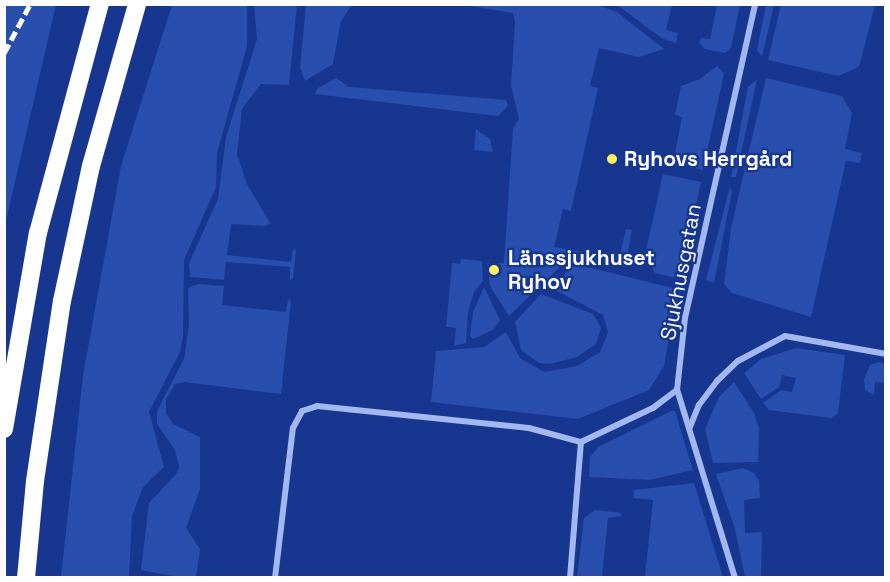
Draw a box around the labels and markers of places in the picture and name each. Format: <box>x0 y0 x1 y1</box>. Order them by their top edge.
place label: Ryhovs Herrgård <box>624 146 792 172</box>
marker: Ryhovs Herrgård <box>605 152 619 166</box>
place label: Länssjukhuset Ryhov <box>508 245 655 295</box>
marker: Länssjukhuset Ryhov <box>485 261 503 279</box>

